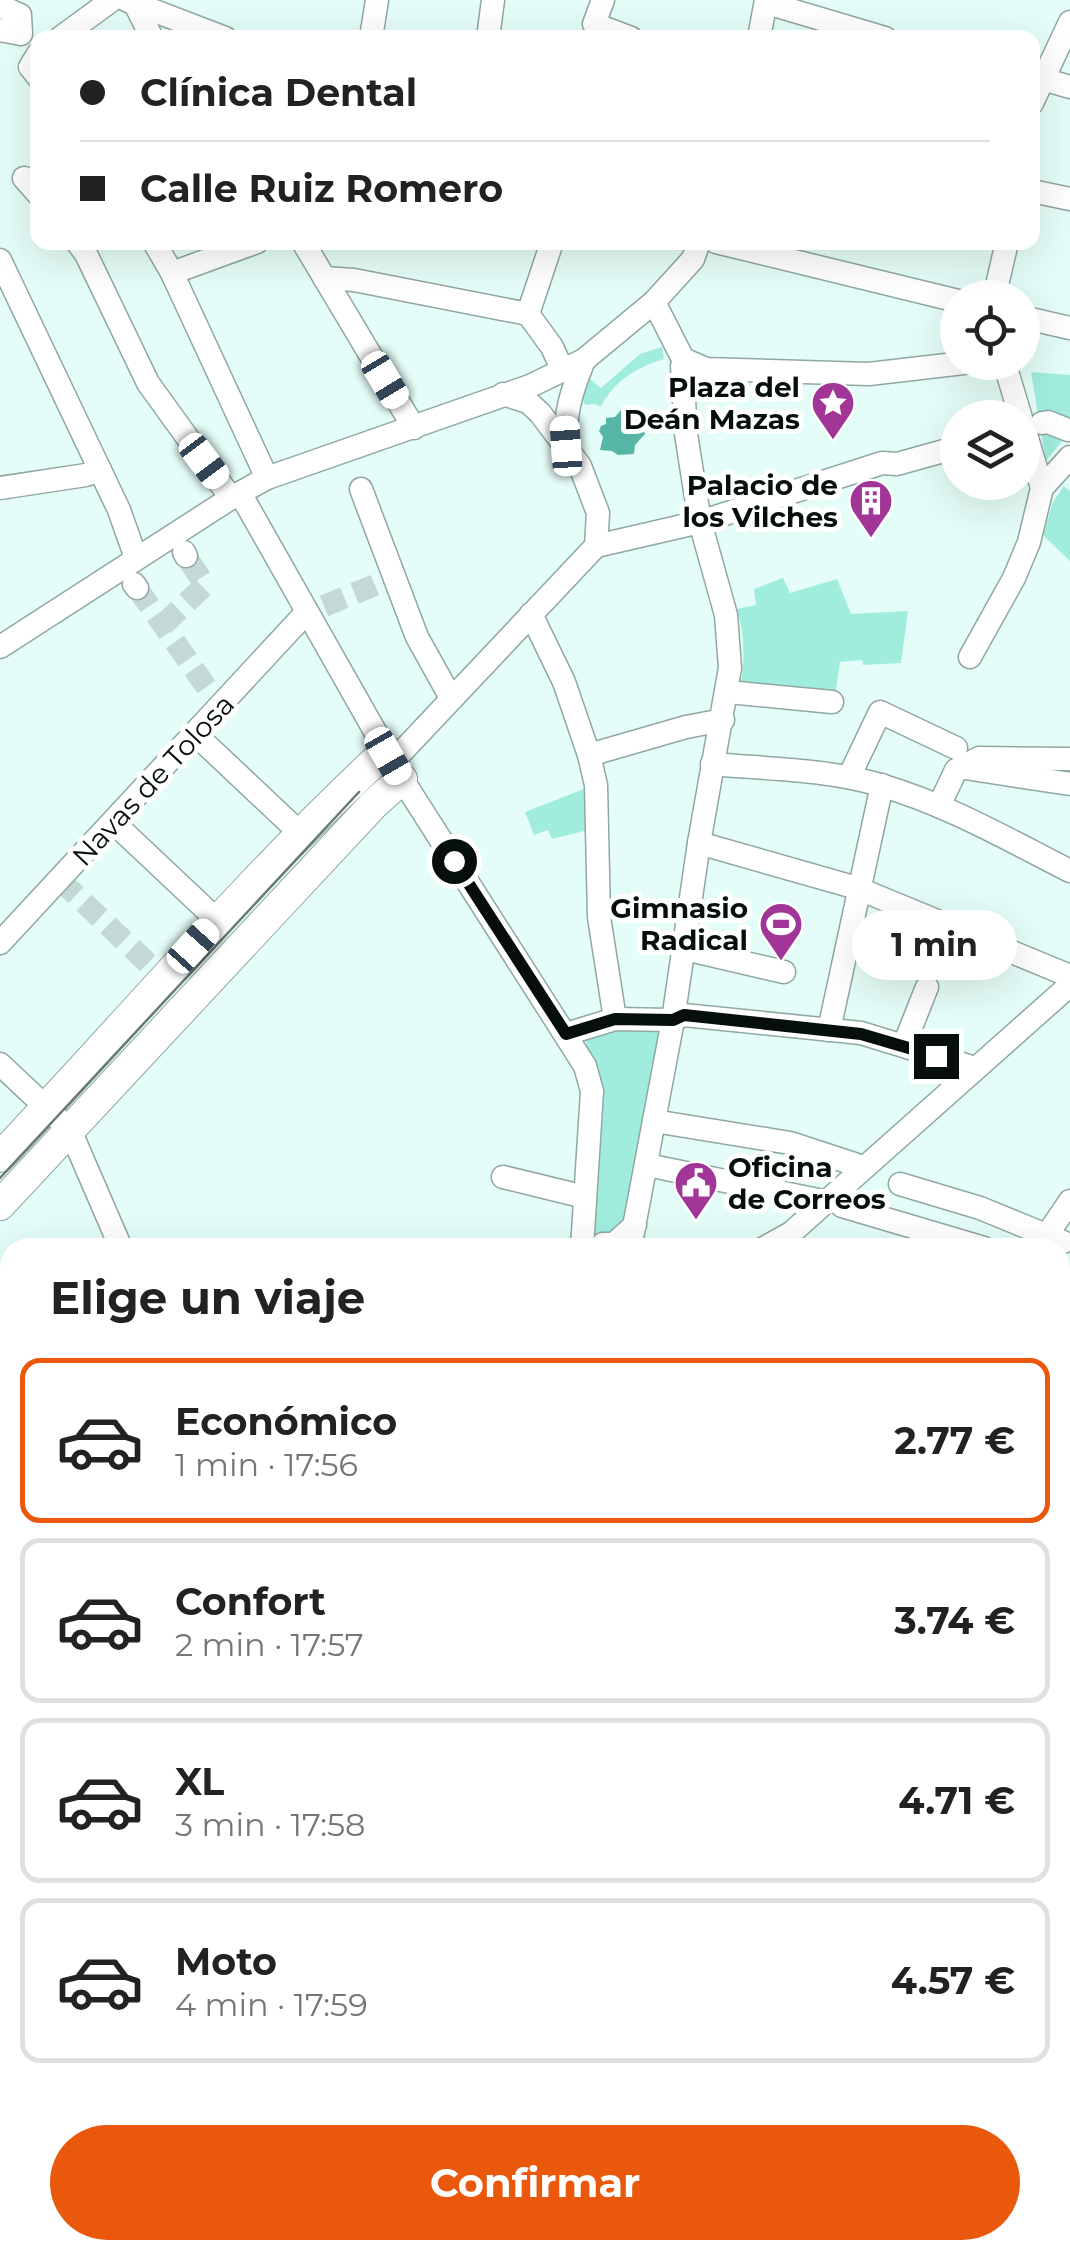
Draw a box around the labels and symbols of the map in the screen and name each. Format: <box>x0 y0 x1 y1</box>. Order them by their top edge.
car <box>357 347 413 413</box>
place label: Plaza del Deán Mazas <box>624 370 800 436</box>
place icon: Plaza del Deán Mazas <box>810 380 856 441</box>
car <box>549 415 583 477</box>
car <box>174 428 234 494</box>
place label: Palacio de los Vilches <box>682 468 838 534</box>
building icon: Palacio de los Vilches <box>848 478 894 539</box>
street label: Navas de Tolosa <box>65 687 241 873</box>
car <box>360 723 416 789</box>
route start <box>432 839 477 884</box>
place label: Gimnasio Radical <box>610 891 748 957</box>
sports icon: Gimnasio Radical <box>758 901 804 962</box>
callout: 1 min <box>854 911 1018 981</box>
car <box>162 914 224 978</box>
route end <box>914 1034 959 1079</box>
place label: Oficina de Correos <box>728 1150 886 1216</box>
public building icon: Oficina de Correos <box>673 1160 719 1221</box>

